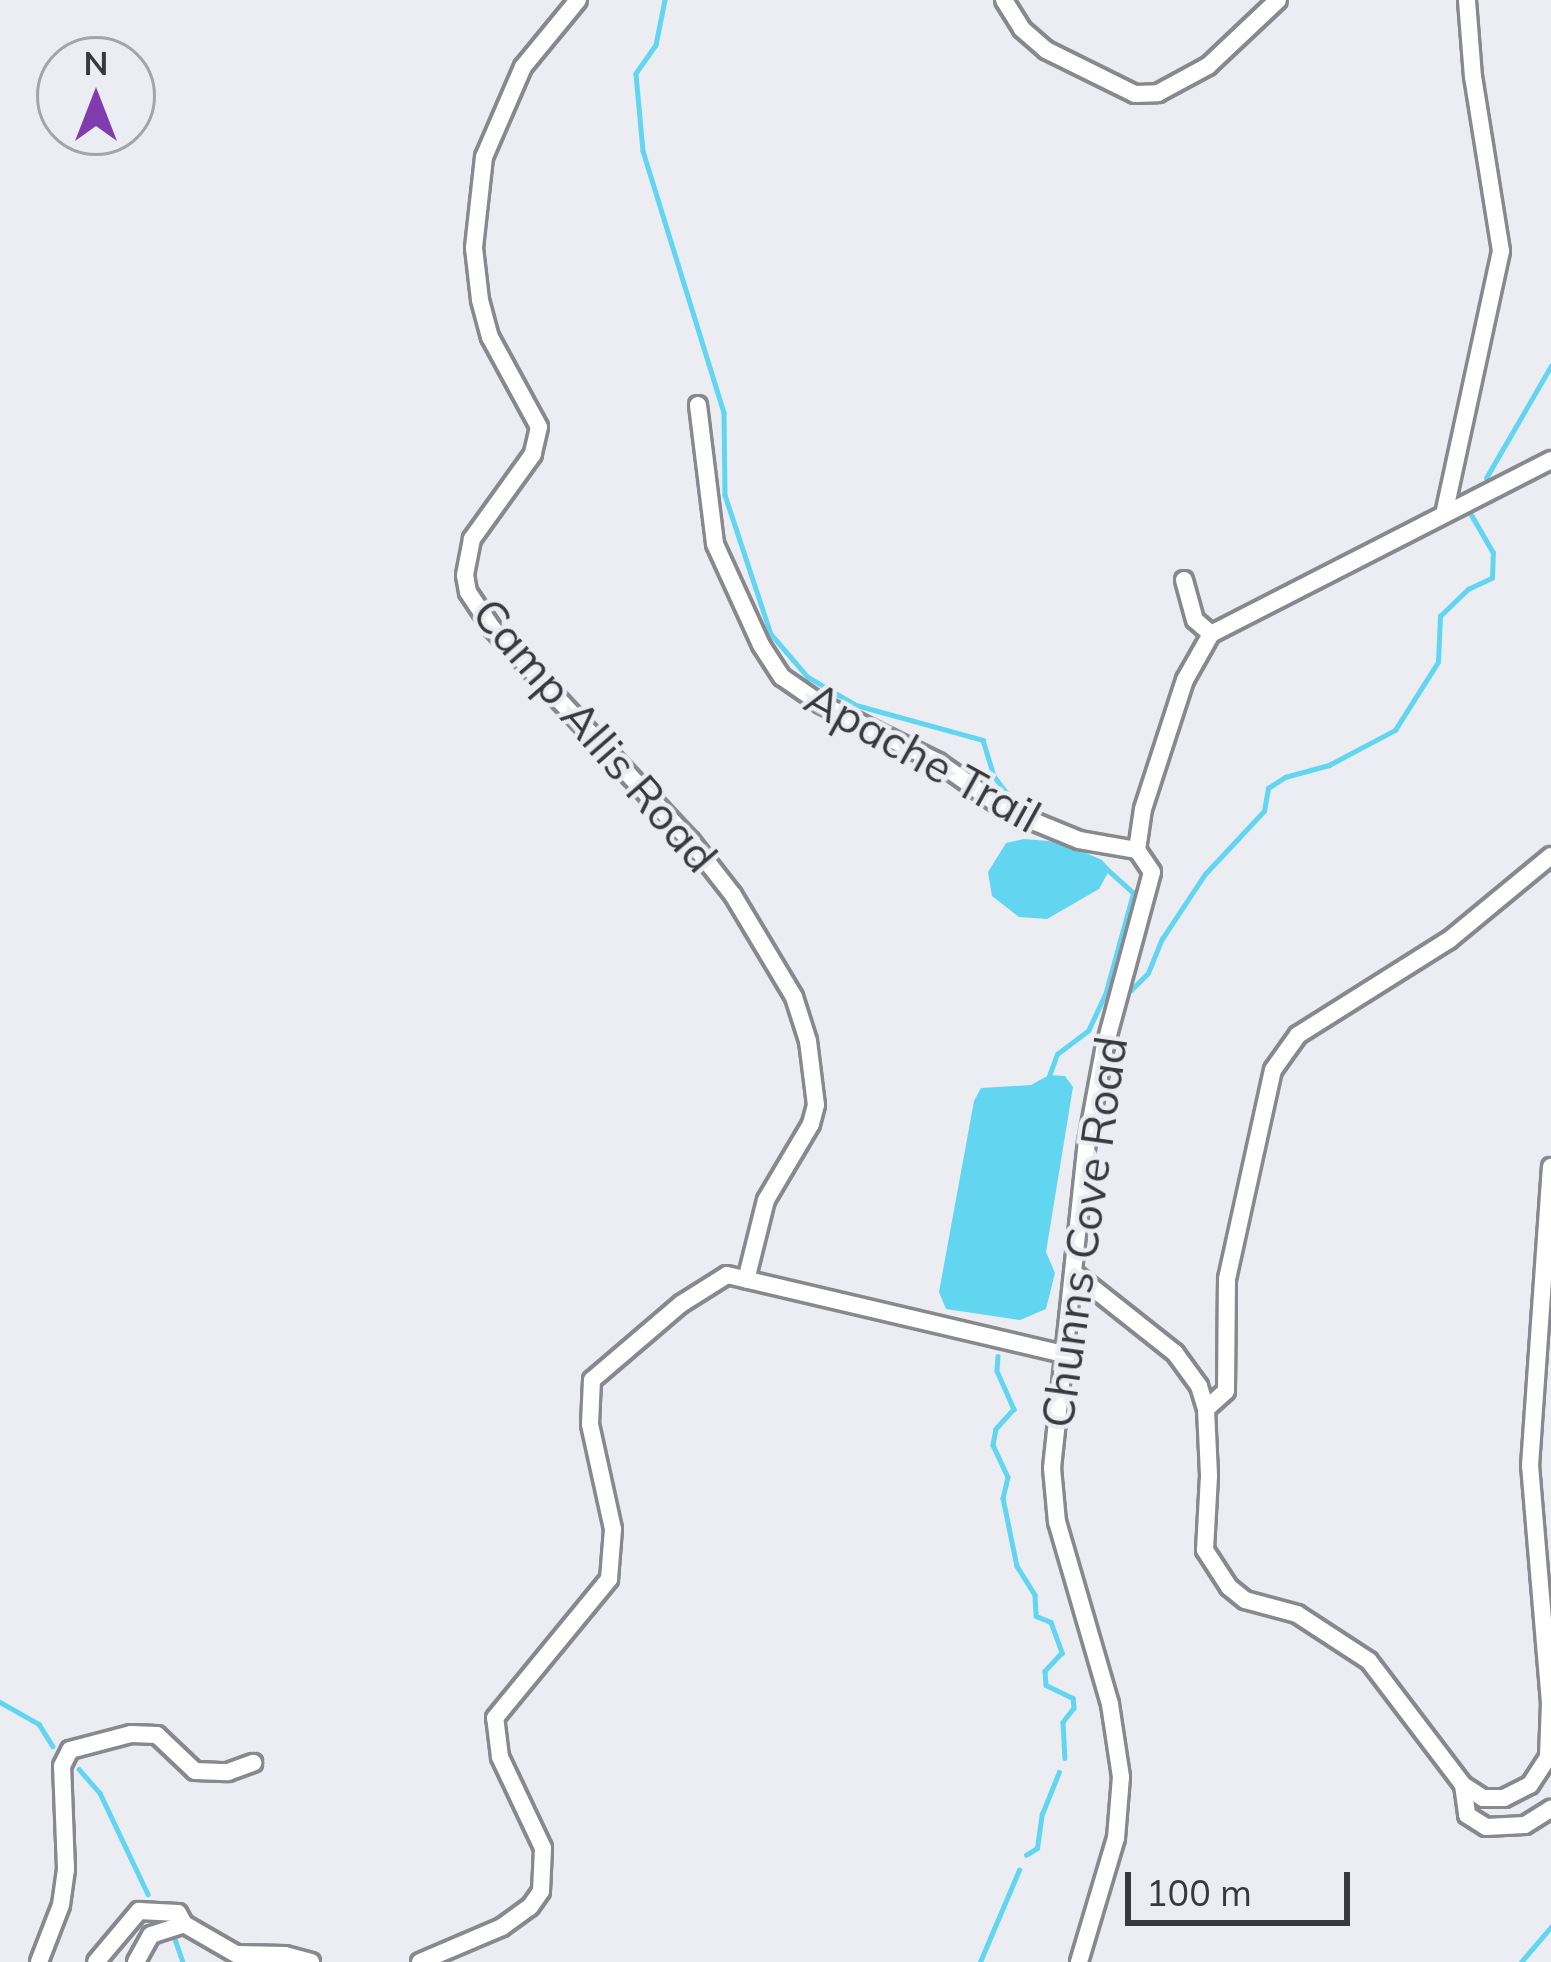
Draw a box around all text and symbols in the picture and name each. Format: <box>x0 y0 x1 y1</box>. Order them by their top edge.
north arrow <box>36 36 156 156</box>
text: N <box>84 42 108 83</box>
street label: Camp Allis Road <box>461 587 729 883</box>
street label: Apache Trail <box>796 670 1050 844</box>
street label: Chunns Cove Road <box>1030 1033 1138 1431</box>
scale bar <box>1131 1848 1356 1922</box>
text: 100 m <box>1146 1870 1252 1915</box>

